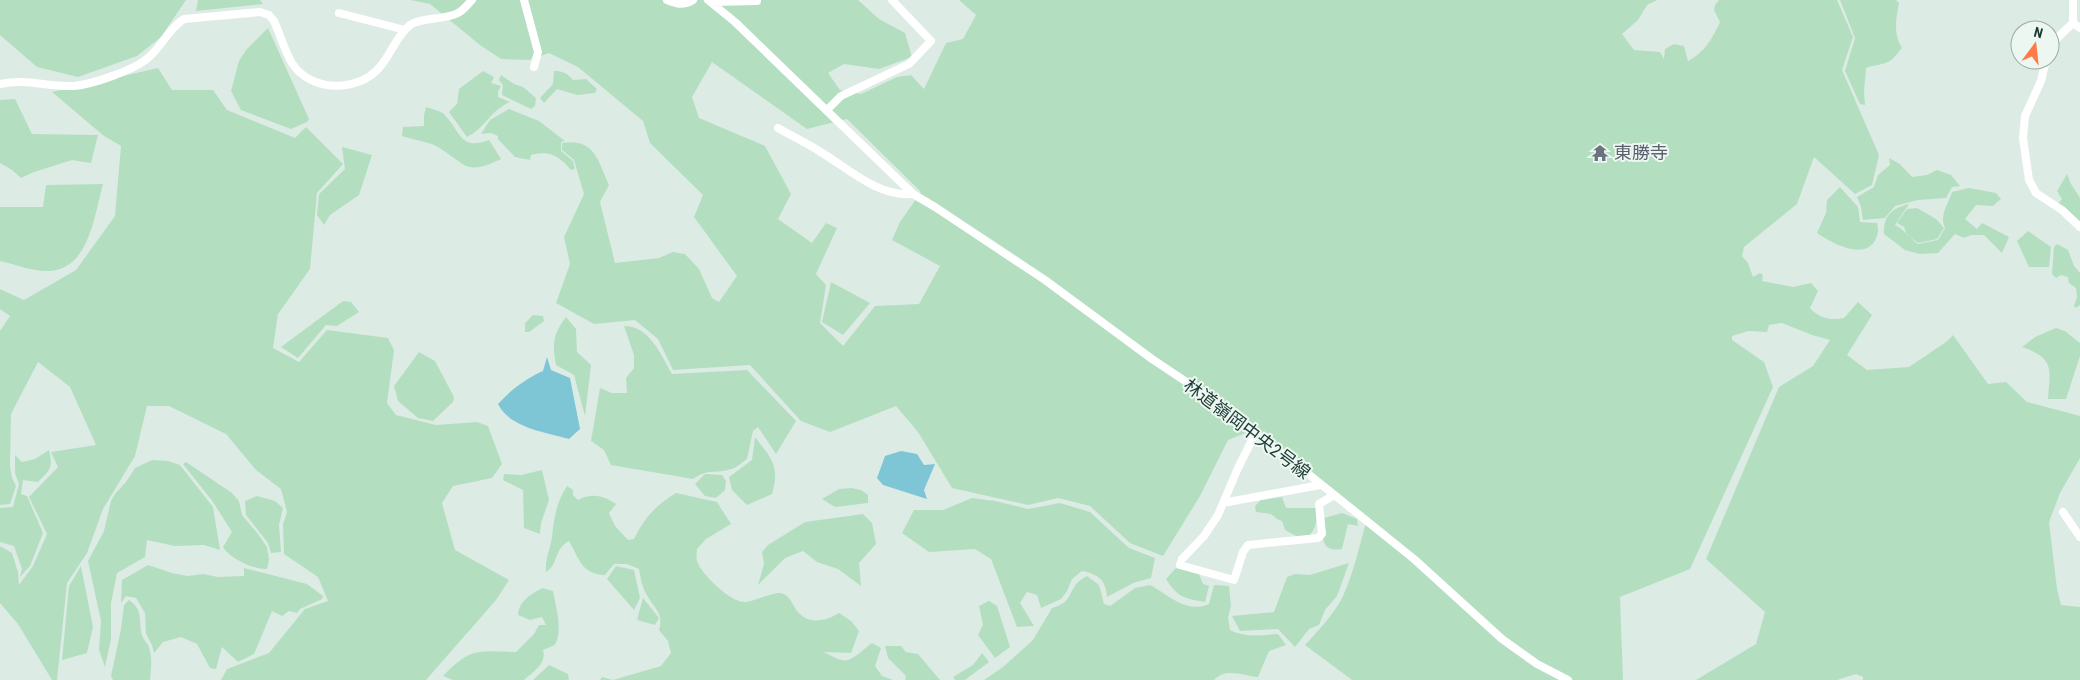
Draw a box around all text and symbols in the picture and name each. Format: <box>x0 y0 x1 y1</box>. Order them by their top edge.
north arrow <box>2010 20 2060 70</box>
text: N <box>2032 24 2045 41</box>
place label: 東勝寺 <box>1614 142 1668 163</box>
temple icon: 東勝寺 <box>1590 143 1610 163</box>
street label: 林道嶺岡中央2号線 <box>1180 374 1315 483</box>

